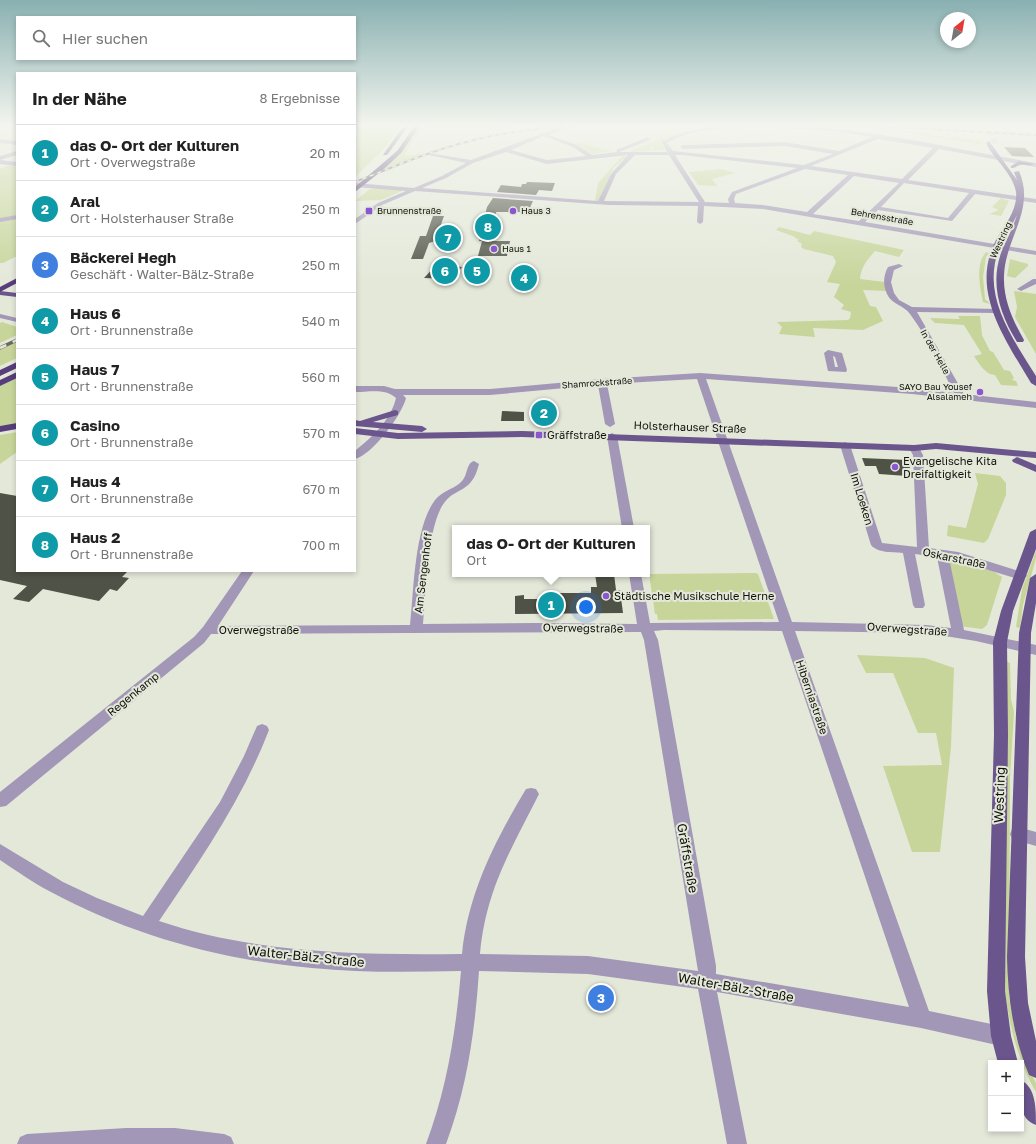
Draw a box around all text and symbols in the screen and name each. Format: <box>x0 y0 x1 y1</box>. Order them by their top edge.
north arrow <box>940 12 976 48</box>
search box <box>16 16 356 60</box>
icon: search <box>30 27 52 49</box>
text: Hier suchen <box>62 29 148 47</box>
text: In der Nähe <box>32 88 127 109</box>
text: 8 Ergebnisse <box>260 90 340 106</box>
text: das O- Ort der Kulturen <box>70 136 239 154</box>
text: 1 <box>42 145 48 161</box>
text: 20 m <box>310 145 340 161</box>
text: Ort · Overwegstraße <box>70 154 195 170</box>
text: Aral <box>70 192 100 210</box>
text: 2 <box>41 201 49 217</box>
text: 250 m <box>302 201 340 217</box>
place label: Brunnenstraße <box>377 205 441 216</box>
place label: Haus 3 <box>521 205 551 216</box>
marker: Brunnenstraße <box>364 206 374 216</box>
marker: Haus 3 <box>508 206 518 216</box>
street label: Behrensstraße <box>850 206 914 227</box>
text: Ort · Holsterhauser Straße <box>70 210 234 226</box>
pin: 8 <box>475 212 501 242</box>
street label: Westring <box>987 220 1014 260</box>
pin: 7 <box>435 223 461 253</box>
place label: Haus 1 <box>502 243 531 254</box>
marker: Haus 1 <box>489 244 499 254</box>
text: Bäckerei Hegh <box>70 248 176 266</box>
pin: 6 <box>432 256 458 286</box>
pin: 5 <box>464 256 490 286</box>
text: 3 <box>41 257 49 273</box>
text: 250 m <box>302 257 340 273</box>
pin: 4 <box>511 263 537 293</box>
text: Geschäft · Walter-Bälz-Straße <box>70 266 254 282</box>
text: Haus 6 <box>70 304 121 322</box>
text: 4 <box>41 313 49 329</box>
text: 540 m <box>302 313 340 329</box>
text: Ort · Brunnenstraße <box>70 322 193 338</box>
street label: In der Helle <box>918 327 953 376</box>
text: Haus 7 <box>70 360 119 378</box>
text: 5 <box>41 369 49 385</box>
text: 560 m <box>302 369 340 385</box>
street label: Shamrockstraße <box>561 375 633 390</box>
text: Ort · Brunnenstraße <box>70 378 193 394</box>
place label: SAYO Bau Yousef Alsalameh <box>899 381 973 402</box>
marker: SAYO Bau Yousef Alsalameh <box>975 387 985 397</box>
pin: 2 <box>531 398 557 428</box>
text: Casino <box>70 416 120 434</box>
street label: Holsterhauser Straße <box>634 418 747 435</box>
text: 6 <box>41 425 49 441</box>
text: 570 m <box>303 425 340 441</box>
place label: Gräffstraße <box>547 428 607 441</box>
marker: Gräffstraße <box>534 430 544 440</box>
text: Ort · Brunnenstraße <box>70 434 193 450</box>
place label: Evangelische Kita Dreifaltigkeit <box>903 454 997 480</box>
marker: Evangelische Kita Dreifaltigkeit <box>890 462 900 472</box>
street label: Im Loeken <box>848 471 877 527</box>
text: Haus 4 <box>70 472 121 490</box>
text: 7 <box>41 481 49 497</box>
text: 670 m <box>302 481 340 497</box>
text: Ort · Brunnenstraße <box>70 490 193 506</box>
popup <box>452 525 650 577</box>
text: Haus 2 <box>70 528 120 546</box>
street label: Am Sengenhoff <box>411 532 434 614</box>
text: das O- Ort der Kulturen <box>467 534 635 552</box>
text: 8 <box>41 537 49 553</box>
text: 700 m <box>302 537 340 553</box>
street label: Oskarstraße <box>921 545 987 571</box>
text: Ort · Brunnenstraße <box>70 546 193 562</box>
text: Ort <box>467 552 487 568</box>
place label: Städtische Musikschule Herne <box>614 589 774 602</box>
pin: 1 <box>538 590 564 620</box>
marker: Städtische Musikschule Herne <box>601 591 611 601</box>
your location <box>576 597 596 617</box>
street label: Overwegstraße <box>867 619 948 638</box>
street label: Overwegstraße <box>543 620 623 635</box>
street label: Overwegstraße <box>219 623 299 636</box>
street label: Hiberniastraße <box>794 658 831 736</box>
street label: Regenkamp <box>104 669 161 718</box>
street label: Westring <box>990 767 1008 823</box>
street label: Gräffstraße <box>674 822 702 894</box>
street label: Walter-Bälz-Straße <box>247 942 365 970</box>
street label: Walter-Bälz-Straße <box>677 969 795 1005</box>
pin: 3 <box>588 983 614 1013</box>
map controls <box>988 1060 1024 1132</box>
button: + <box>988 1060 1024 1096</box>
button: − <box>988 1096 1024 1132</box>

